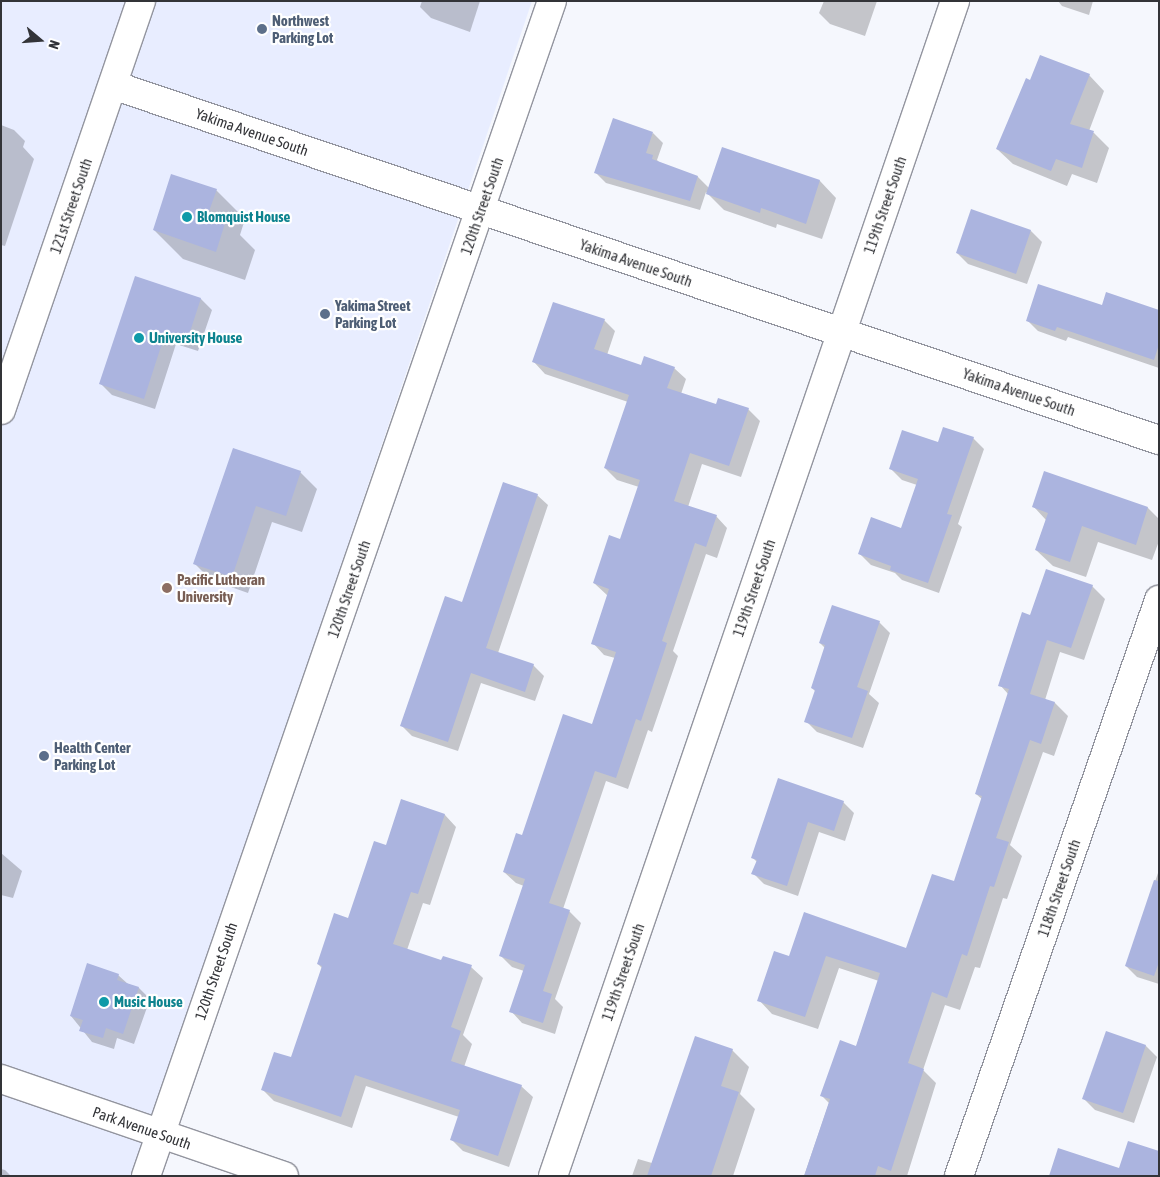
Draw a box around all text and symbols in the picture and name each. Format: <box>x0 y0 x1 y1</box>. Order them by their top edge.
place label: Northwest Parking Lot <box>272 11 333 46</box>
north arrow <box>15 15 65 65</box>
marker: Northwest Parking Lot <box>256 23 268 35</box>
text: N <box>45 38 63 51</box>
street label: Yakima Avenue South <box>193 104 311 160</box>
street label: 119th Street South <box>860 154 910 256</box>
street label: 120th Street South <box>457 155 507 257</box>
street label: 121st Street South <box>46 156 96 256</box>
place label: Blomquist House <box>197 208 290 226</box>
marker: Blomquist House <box>181 211 193 223</box>
street label: Yakima Avenue South <box>577 235 695 291</box>
place label: Yakima Street Parking Lot <box>335 296 410 331</box>
marker: Yakima Street Parking Lot <box>319 308 331 320</box>
place label: University House <box>149 329 242 347</box>
marker: University House <box>133 332 145 344</box>
street label: Yakima Avenue South <box>960 364 1078 420</box>
street label: 119th Street South <box>729 537 779 639</box>
street label: 120th Street South <box>324 538 374 640</box>
place label: Pacific Lutheran University <box>177 570 265 605</box>
marker: Pacific Lutheran University <box>161 582 173 594</box>
place label: Health Center Parking Lot <box>54 738 130 773</box>
marker: Health Center Parking Lot <box>38 750 50 762</box>
street label: 118th Street South <box>1034 837 1084 939</box>
street label: 120th Street South <box>191 920 241 1022</box>
street label: 119th Street South <box>598 921 648 1023</box>
place label: Music House <box>114 993 183 1011</box>
marker: Music House <box>98 996 110 1008</box>
street label: Park Avenue South <box>90 1103 194 1153</box>

